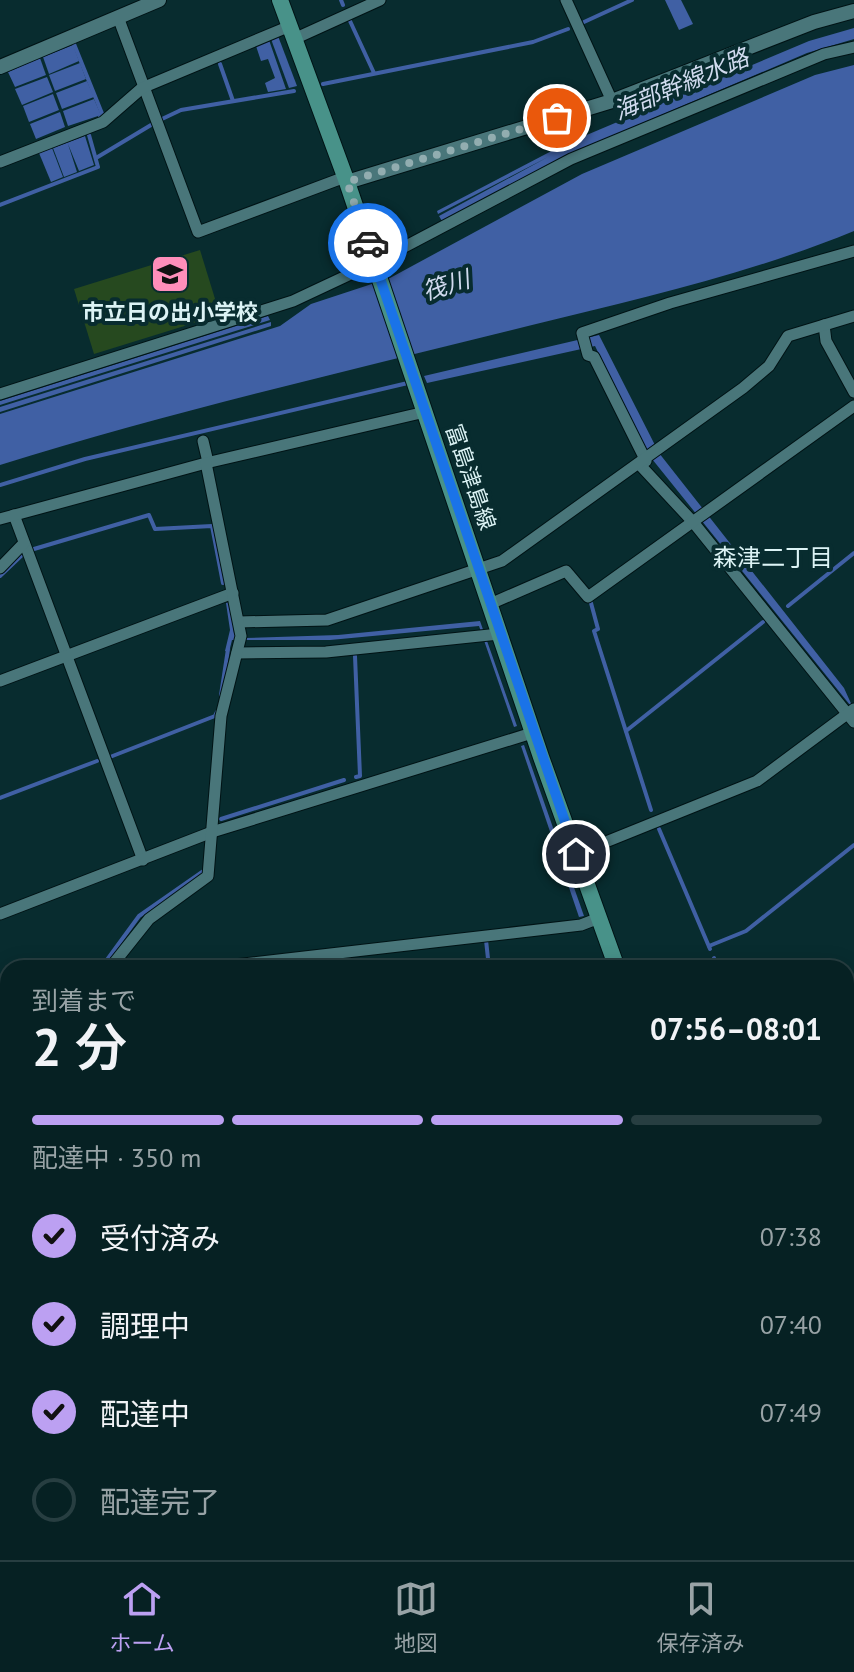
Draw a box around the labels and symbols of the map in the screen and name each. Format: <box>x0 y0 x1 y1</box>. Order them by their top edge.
water label: 海部幹線水路 <box>609 41 755 126</box>
pin <box>523 84 591 152</box>
courier <box>328 203 408 283</box>
school or university icon: 市立日の出小学校 <box>149 253 191 295</box>
water label: 筏川 <box>419 262 476 307</box>
place label: 市立日の出小学校 <box>82 298 258 326</box>
street label: 富島津島線 <box>440 420 502 534</box>
district label: 森津二丁目 <box>713 542 833 573</box>
pin <box>542 820 610 888</box>

